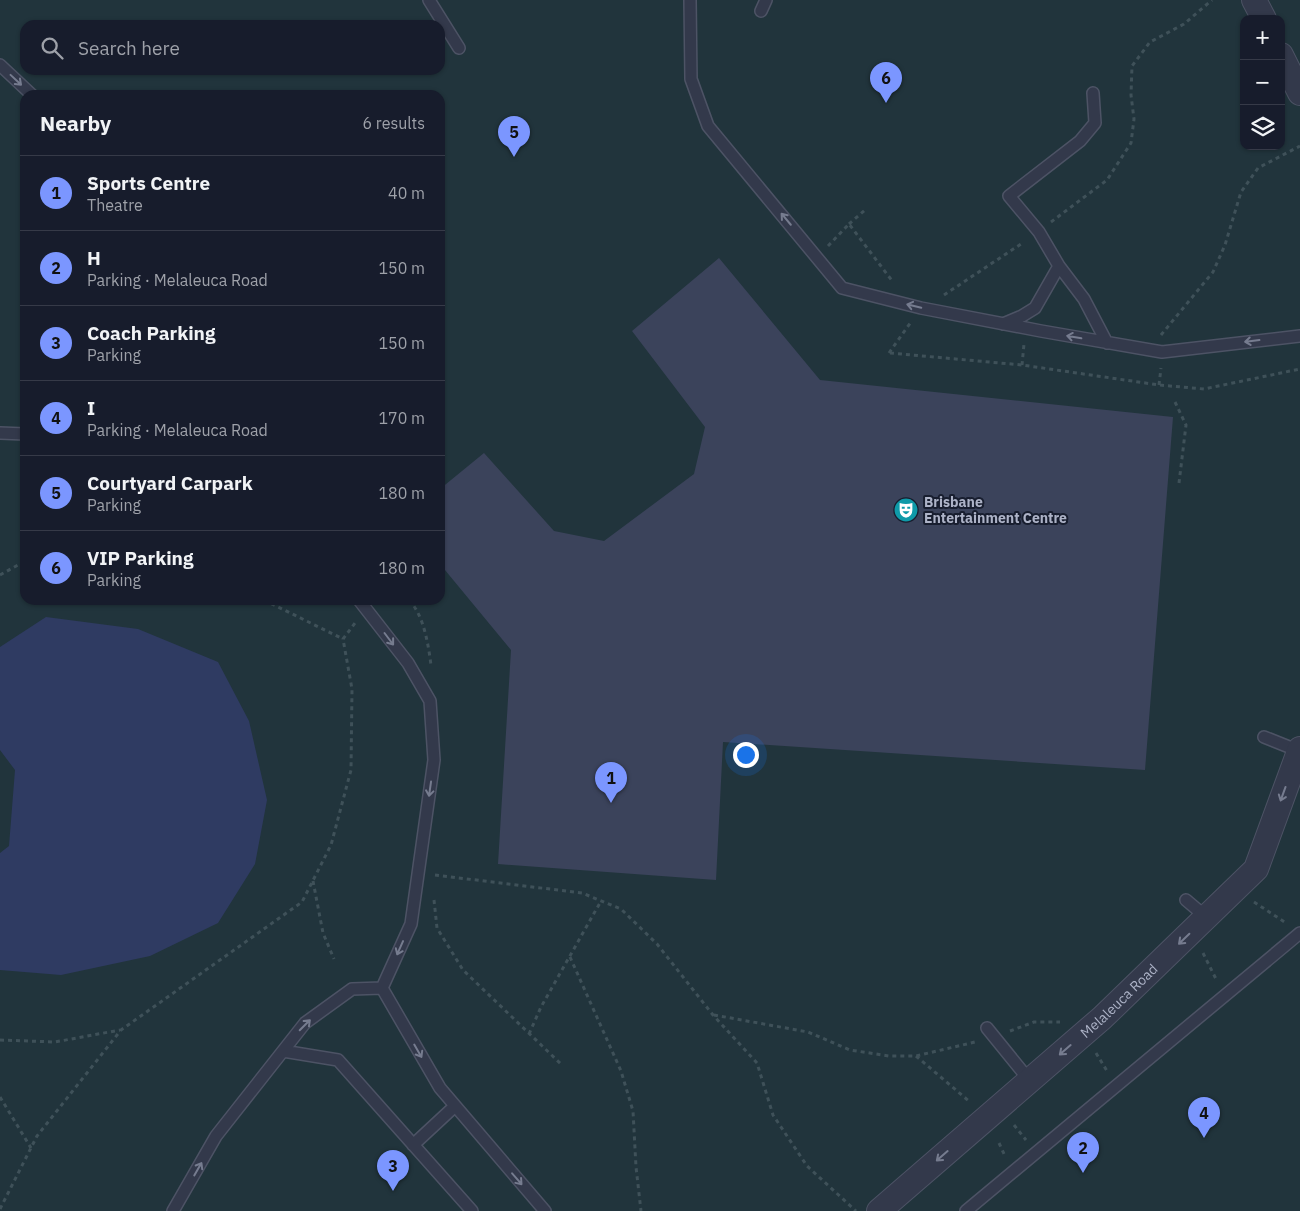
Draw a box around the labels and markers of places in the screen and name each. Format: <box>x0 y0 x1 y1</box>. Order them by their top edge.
pin: 6 <box>870 62 902 103</box>
pin: 5 <box>498 116 530 157</box>
place label: Brisbane Entertainment Centre <box>924 493 1067 527</box>
theatre icon: Brisbane Entertainment Centre <box>893 497 919 523</box>
pin: 1 <box>595 762 627 803</box>
pin: 4 <box>1188 1097 1220 1138</box>
pin: 2 <box>1067 1132 1099 1173</box>
pin: 3 <box>377 1150 409 1191</box>

